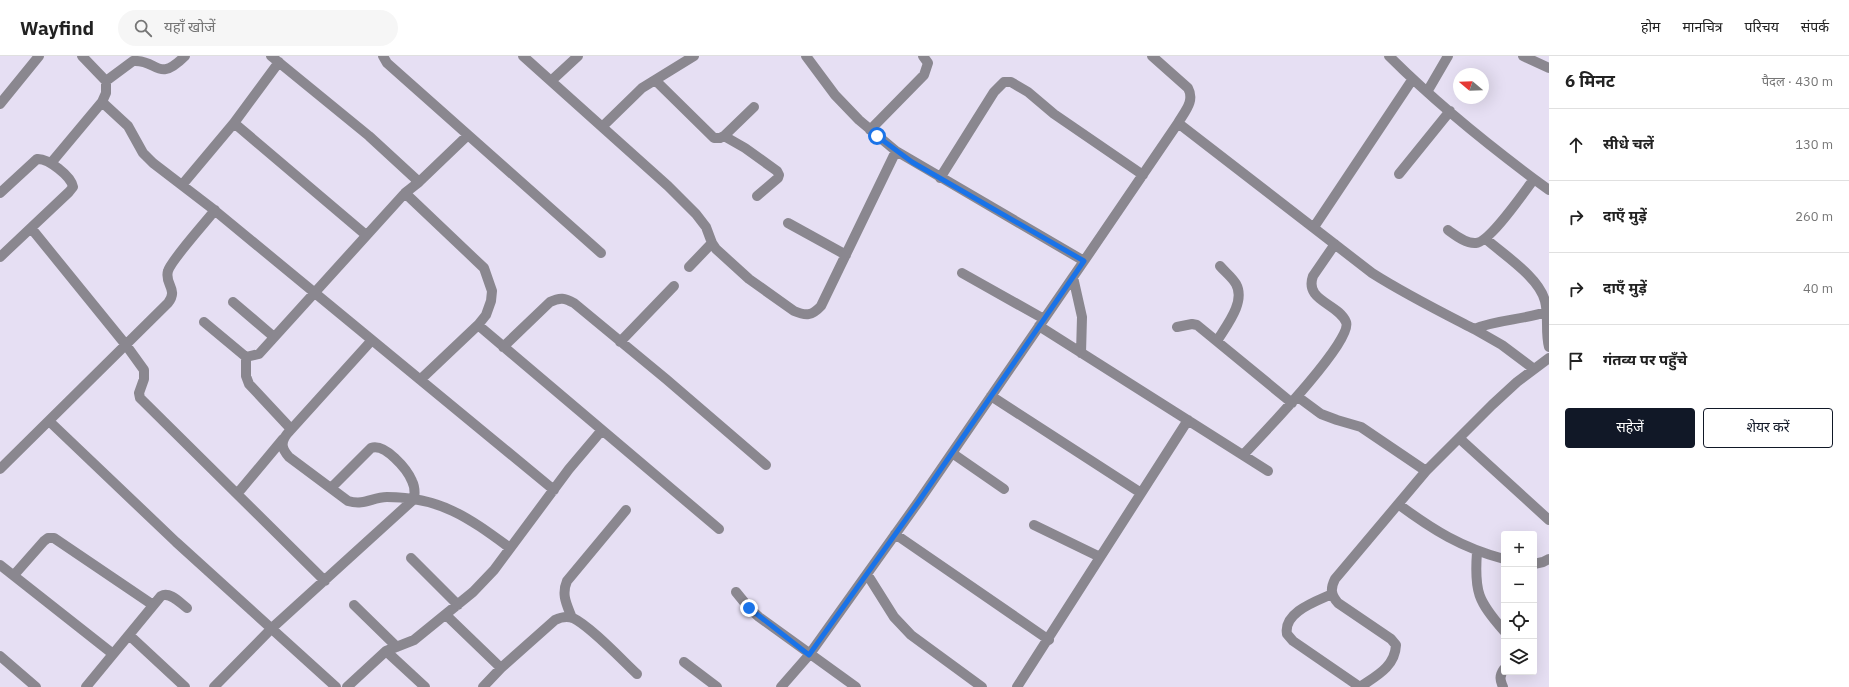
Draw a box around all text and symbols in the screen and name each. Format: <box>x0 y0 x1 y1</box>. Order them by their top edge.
search box <box>118 10 398 46</box>
text: Wayfind <box>20 16 94 40</box>
icon: search <box>132 17 154 39</box>
text: यहाँ खोजें <box>164 17 215 36</box>
text: होम <box>1641 18 1660 36</box>
text: मानचित्र <box>1682 18 1723 36</box>
text: परिचय <box>1745 18 1779 36</box>
text: संपर्क <box>1801 18 1829 36</box>
north arrow <box>1453 68 1489 104</box>
text: 6 मिनट <box>1565 70 1615 92</box>
text: पैदल · 430 m <box>1762 73 1833 90</box>
route start <box>868 127 886 145</box>
icon: ahead <box>1565 134 1587 156</box>
text: सीधे चलें <box>1603 134 1654 153</box>
text: 130 m <box>1795 136 1833 153</box>
icon: right <box>1565 206 1587 228</box>
text: दाएँ मुड़ें <box>1603 206 1647 225</box>
text: 260 m <box>1795 208 1833 225</box>
icon: right <box>1565 278 1587 300</box>
text: दाएँ मुड़ें <box>1603 278 1647 297</box>
text: 40 m <box>1803 280 1833 297</box>
icon: arrive <box>1565 350 1587 372</box>
text: गंतव्य पर पहुँचे <box>1603 350 1687 369</box>
button: सहेजें <box>1565 408 1695 448</box>
button: शेयर करें <box>1703 408 1833 448</box>
map controls <box>1501 531 1537 675</box>
button: + <box>1501 531 1537 567</box>
button: − <box>1501 567 1537 603</box>
route end <box>740 599 758 617</box>
button: locate <box>1501 603 1537 639</box>
button: layers <box>1501 639 1537 675</box>

